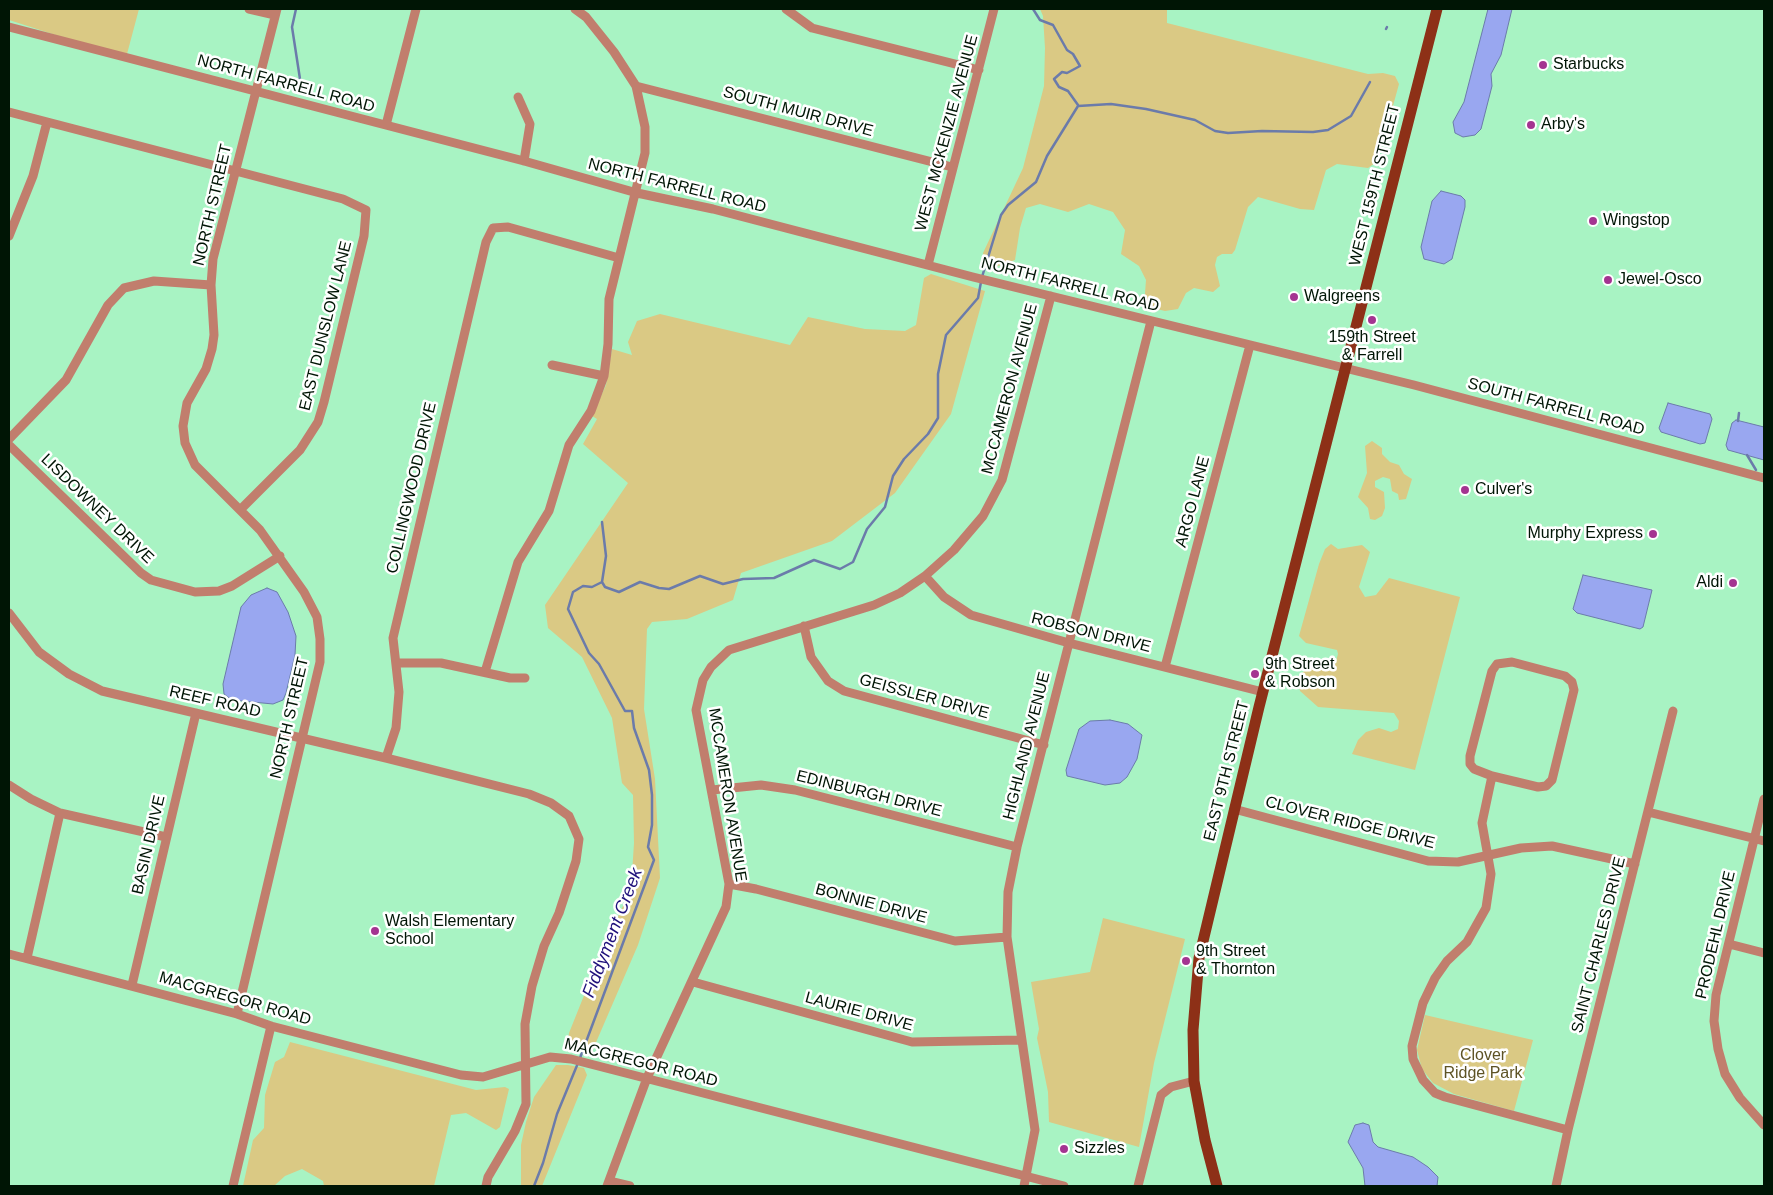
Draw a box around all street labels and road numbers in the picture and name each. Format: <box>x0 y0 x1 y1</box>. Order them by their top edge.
street label: WEST MCKENZIE AVENUE <box>912 33 982 233</box>
street label: NORTH FARRELL ROAD <box>195 51 377 117</box>
street label: SOUTH MUIR DRIVE <box>721 83 875 141</box>
street label: WEST 159TH STREET <box>1346 102 1404 268</box>
street label: NORTH STREET <box>190 142 236 268</box>
street label: NORTH FARRELL ROAD <box>586 155 768 217</box>
street label: EAST DUNSLOW LANE <box>296 239 356 413</box>
street label: NORTH FARRELL ROAD <box>979 254 1161 316</box>
street label: MCCAMERON AVENUE <box>978 302 1042 476</box>
street label: SOUTH FARRELL ROAD <box>1465 374 1647 440</box>
street label: COLLINGWOOD DRIVE <box>383 401 441 575</box>
street label: LISDOWNEY DRIVE <box>37 450 157 568</box>
street label: ARGO LANE <box>1172 454 1214 550</box>
street label: ROBSON DRIVE <box>1029 609 1153 657</box>
street label: NORTH STREET <box>267 655 313 781</box>
street label: GEISSLER DRIVE <box>857 670 991 724</box>
street label: HIGHLAND AVENUE <box>999 670 1055 822</box>
street label: REEF ROAD <box>167 682 263 722</box>
street label: EAST 9TH STREET <box>1200 699 1254 843</box>
street label: MCCAMERON AVENUE <box>704 707 750 883</box>
street label: EDINBURGH DRIVE <box>794 767 944 821</box>
street label: BASIN DRIVE <box>128 793 170 897</box>
street label: CLOVER RIDGE DRIVE <box>1263 793 1437 853</box>
street label: SAINT CHARLES DRIVE <box>1568 855 1630 1035</box>
street label: PRODEHL DRIVE <box>1692 869 1740 1001</box>
street label: BONNIE DRIVE <box>813 880 929 928</box>
street label: MACGREGOR ROAD <box>157 968 313 1030</box>
street label: LAURIE DRIVE <box>803 988 915 1036</box>
street label: MACGREGOR ROAD <box>562 1035 720 1091</box>

